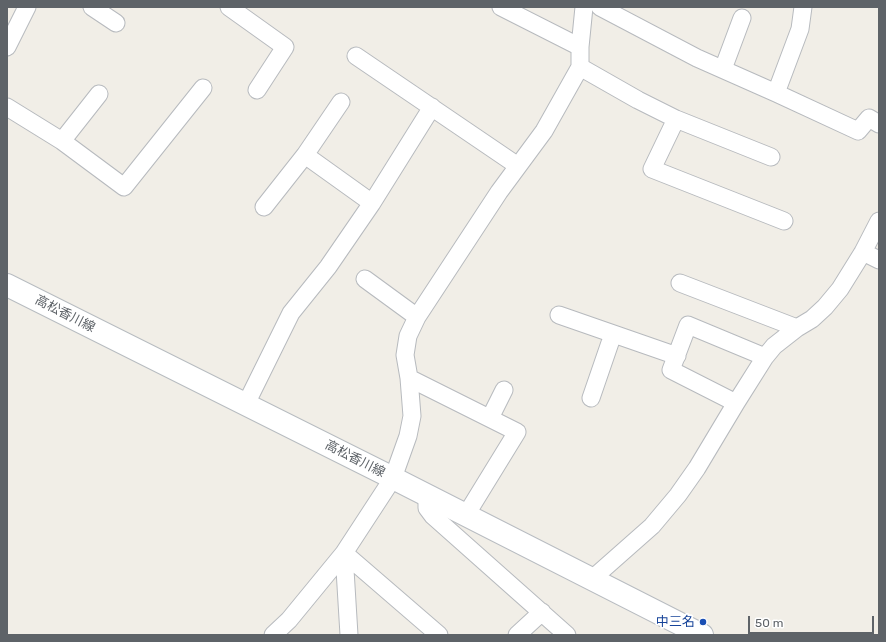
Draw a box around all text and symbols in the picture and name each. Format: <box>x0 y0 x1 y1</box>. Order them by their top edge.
street label: 高松香川線 <box>33 292 97 336</box>
street label: 高松香川線 <box>323 437 387 481</box>
scale bar <box>750 608 876 634</box>
place label: 中三名 <box>656 614 695 630</box>
text: 50 m <box>755 616 783 630</box>
marker: 中三名 <box>698 617 708 627</box>

